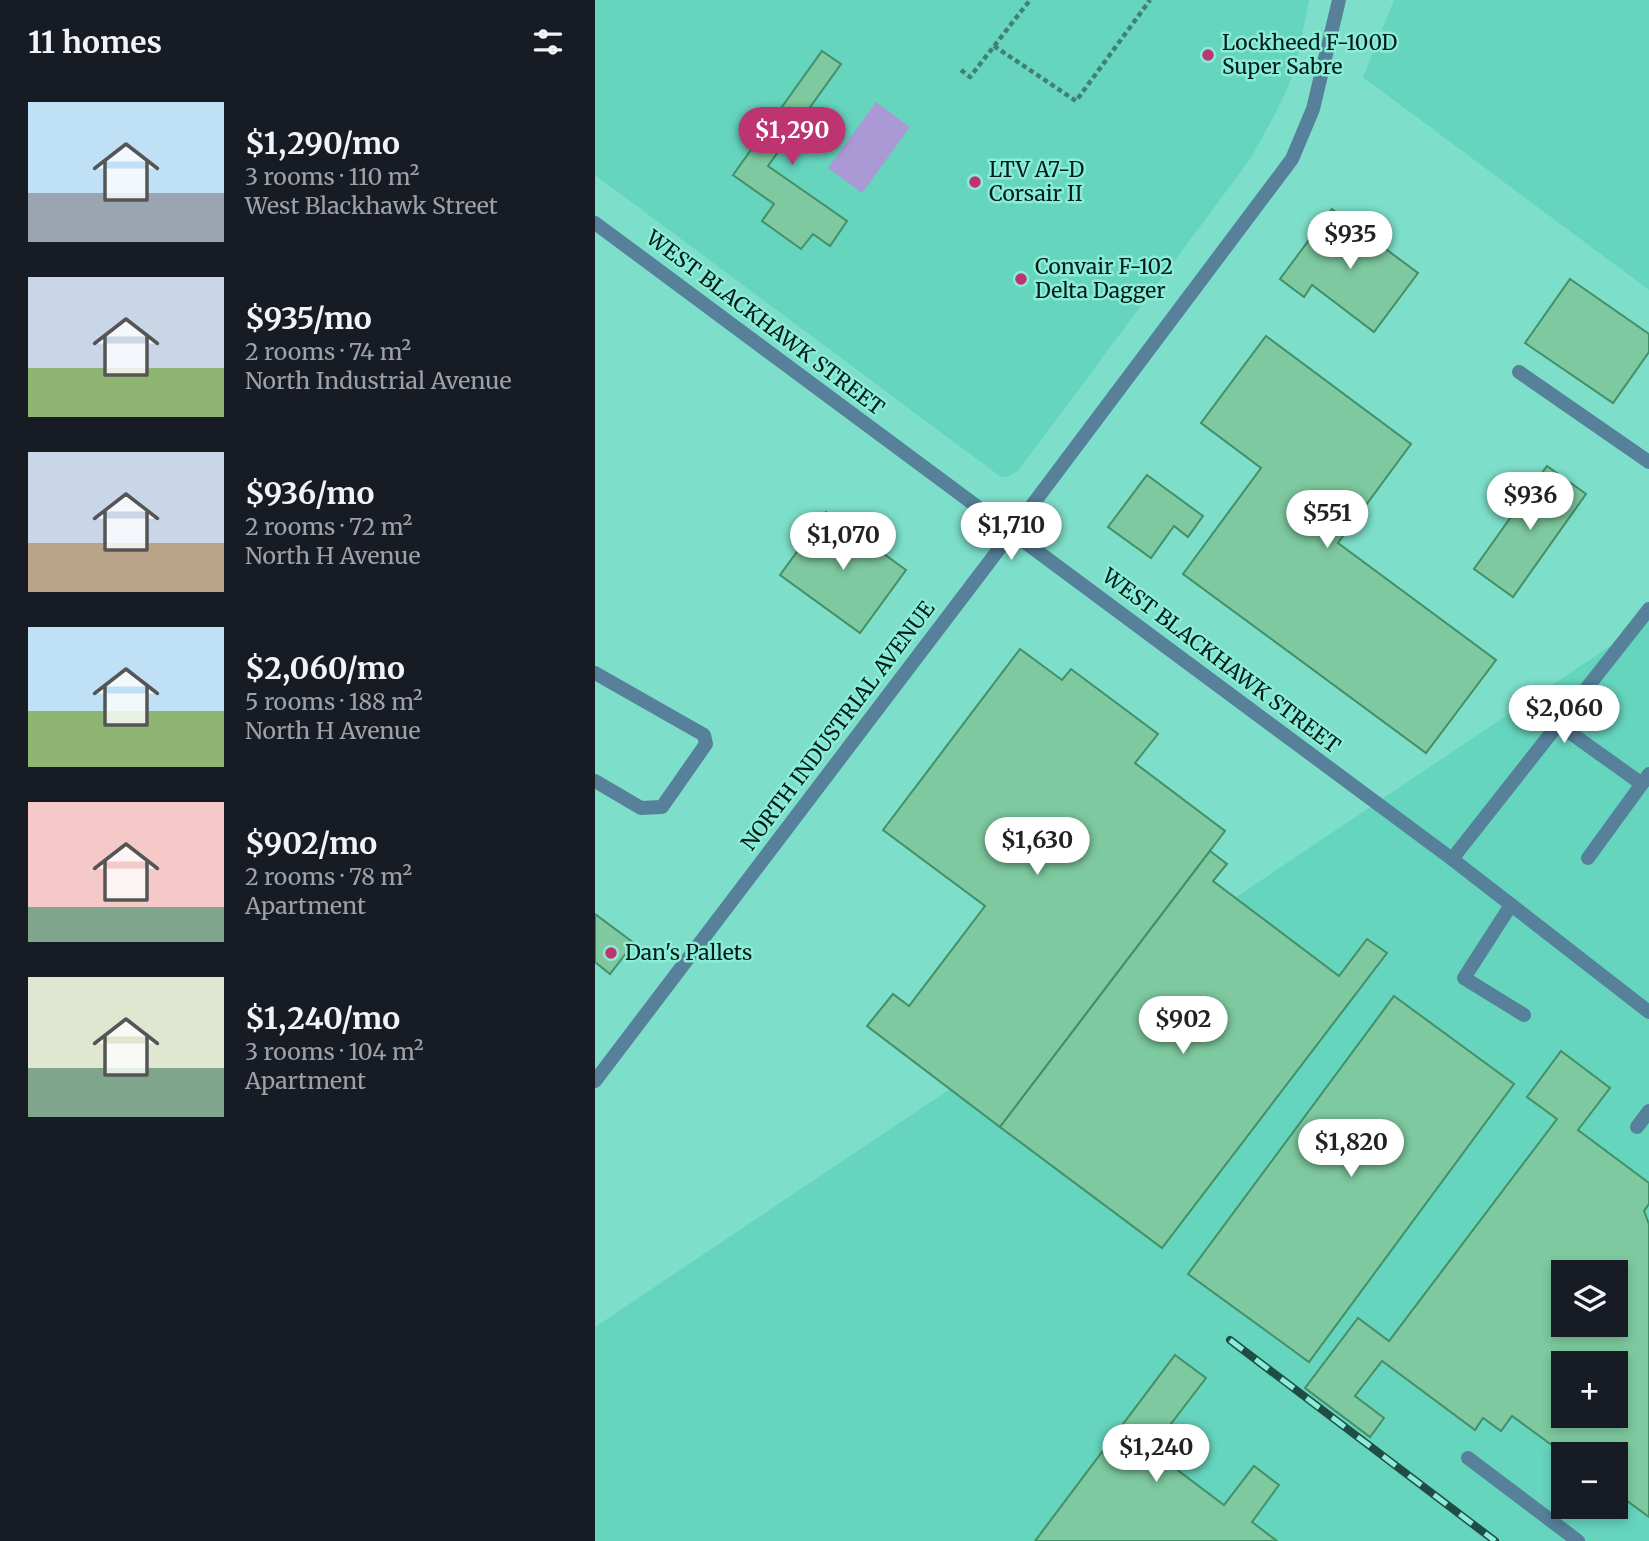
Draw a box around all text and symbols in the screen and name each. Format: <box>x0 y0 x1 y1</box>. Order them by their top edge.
text: 11 homes <box>28 23 162 61</box>
icon: filters <box>529 23 567 61</box>
place label: Lockheed F-100D Super Sabre <box>1222 29 1397 80</box>
marker: Lockheed F-100D Super Sabre <box>1200 47 1216 63</box>
pin: $1,290 <box>735 108 849 167</box>
text: $1,290 <box>755 115 829 144</box>
text: $1,290/mo <box>245 124 400 162</box>
icon: home <box>84 130 168 214</box>
place label: LTV A7-D Corsair II <box>989 156 1084 207</box>
text: 3 rooms · 110 m² <box>245 162 419 191</box>
marker: LTV A7-D Corsair II <box>967 174 983 190</box>
text: West Blackhawk Street <box>245 191 498 220</box>
pin: $935 <box>1309 212 1391 271</box>
text: $935 <box>1323 219 1377 248</box>
street label: WEST BLACKHAWK STREET <box>640 224 890 421</box>
place label: Convair F-102 Delta Dagger <box>1035 253 1173 304</box>
marker: Convair F-102 Delta Dagger <box>1013 271 1029 287</box>
text: $935/mo <box>245 299 372 337</box>
icon: home <box>84 305 168 389</box>
text: 2 rooms · 74 m² <box>245 337 411 366</box>
text: North Industrial Avenue <box>245 366 511 395</box>
pin: $936 <box>1489 472 1571 532</box>
text: $936/mo <box>245 474 374 512</box>
icon: home <box>84 480 168 564</box>
text: $936 <box>1503 480 1557 509</box>
pin: $551 <box>1286 490 1368 550</box>
text: $551 <box>1302 498 1352 527</box>
pin: $1,710 <box>954 503 1068 562</box>
text: $1,710 <box>977 510 1045 539</box>
text: 2 rooms · 72 m² <box>245 512 412 541</box>
pin: $1,070 <box>786 512 900 572</box>
text: $1,070 <box>806 520 880 549</box>
text: North H Avenue <box>245 541 420 570</box>
street label: WEST BLACKHAWK STREET <box>1096 562 1346 759</box>
street label: NORTH INDUSTRIAL AVENUE <box>735 595 941 856</box>
text: $2,060/mo <box>245 649 405 687</box>
icon: home <box>84 655 168 739</box>
pin: $2,060 <box>1507 686 1621 745</box>
text: 5 rooms · 188 m² <box>245 687 423 716</box>
text: $2,060 <box>1525 693 1603 722</box>
text: North H Avenue <box>245 716 420 745</box>
pin: $1,630 <box>980 818 1094 877</box>
text: $902/mo <box>245 824 377 862</box>
text: $1,630 <box>1001 825 1073 854</box>
icon: home <box>84 830 168 914</box>
text: 2 rooms · 78 m² <box>245 862 412 891</box>
text: Apartment <box>245 891 366 920</box>
place label: Dan's Pallets <box>625 939 752 966</box>
marker: Dan's Pallets <box>603 945 619 961</box>
pin: $902 <box>1142 996 1224 1056</box>
text: $1,240/mo <box>245 999 400 1037</box>
text: $902 <box>1155 1004 1211 1033</box>
icon: home <box>84 1005 168 1089</box>
text: 3 rooms · 104 m² <box>245 1037 424 1066</box>
text: Apartment <box>245 1066 366 1095</box>
pin: $1,820 <box>1294 1120 1408 1179</box>
text: $1,820 <box>1314 1127 1388 1156</box>
map controls <box>1551 1260 1628 1519</box>
button: layers <box>1551 1260 1628 1337</box>
button: + <box>1551 1351 1628 1428</box>
pin: $1,240 <box>1099 1424 1213 1484</box>
text: $1,240 <box>1118 1432 1194 1461</box>
button: − <box>1551 1442 1628 1519</box>

